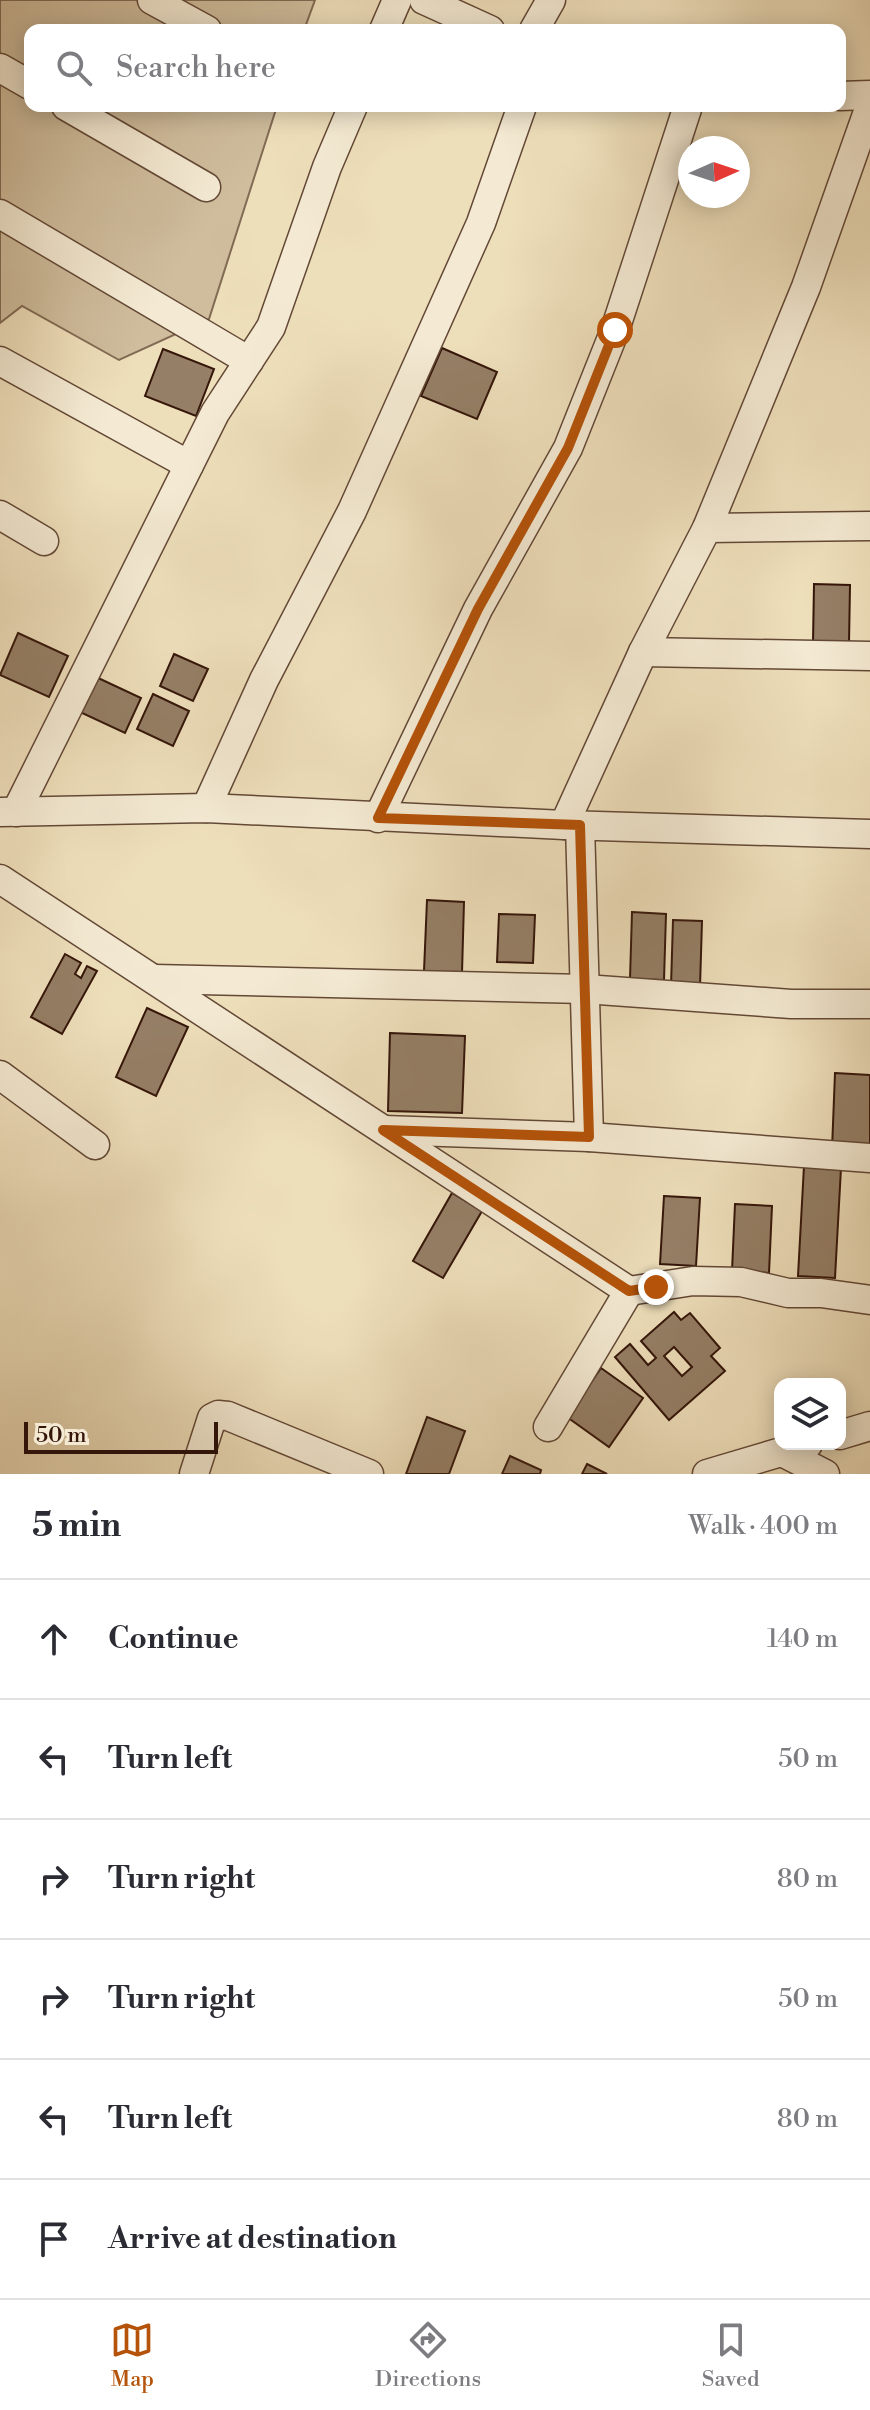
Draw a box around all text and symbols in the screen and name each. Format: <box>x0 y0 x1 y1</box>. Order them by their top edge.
search box <box>24 24 846 112</box>
icon: search <box>52 46 96 90</box>
text: Search here <box>116 49 276 87</box>
north arrow <box>678 136 750 208</box>
route start <box>597 312 633 348</box>
route end <box>638 1269 674 1305</box>
map controls <box>774 1378 846 1450</box>
button: layers <box>774 1378 846 1450</box>
scale bar <box>24 1418 218 1454</box>
text: 50 m <box>36 1422 87 1449</box>
text: 5 min <box>32 1505 121 1547</box>
text: Walk · 400 m <box>689 1510 838 1542</box>
icon: ahead <box>32 1617 76 1661</box>
text: Continue <box>108 1620 239 1658</box>
text: 140 m <box>767 1623 838 1655</box>
icon: left <box>32 1737 76 1781</box>
text: Turn left <box>108 1740 232 1778</box>
text: 50 m <box>778 1743 838 1775</box>
icon: right <box>32 1857 76 1901</box>
text: Turn right <box>108 1860 255 1898</box>
text: 80 m <box>777 1863 838 1895</box>
icon: right <box>32 1977 76 2021</box>
text: Turn right <box>108 1980 255 2018</box>
text: 50 m <box>778 1983 838 2015</box>
icon: left <box>32 2097 76 2141</box>
text: Turn left <box>108 2100 232 2138</box>
text: 80 m <box>777 2103 838 2135</box>
icon: arrive <box>32 2217 76 2261</box>
text: Arrive at destination <box>108 2220 397 2258</box>
tab: Map <box>110 2318 154 2393</box>
tab: Directions <box>375 2318 481 2393</box>
tab: Saved <box>702 2318 760 2393</box>

